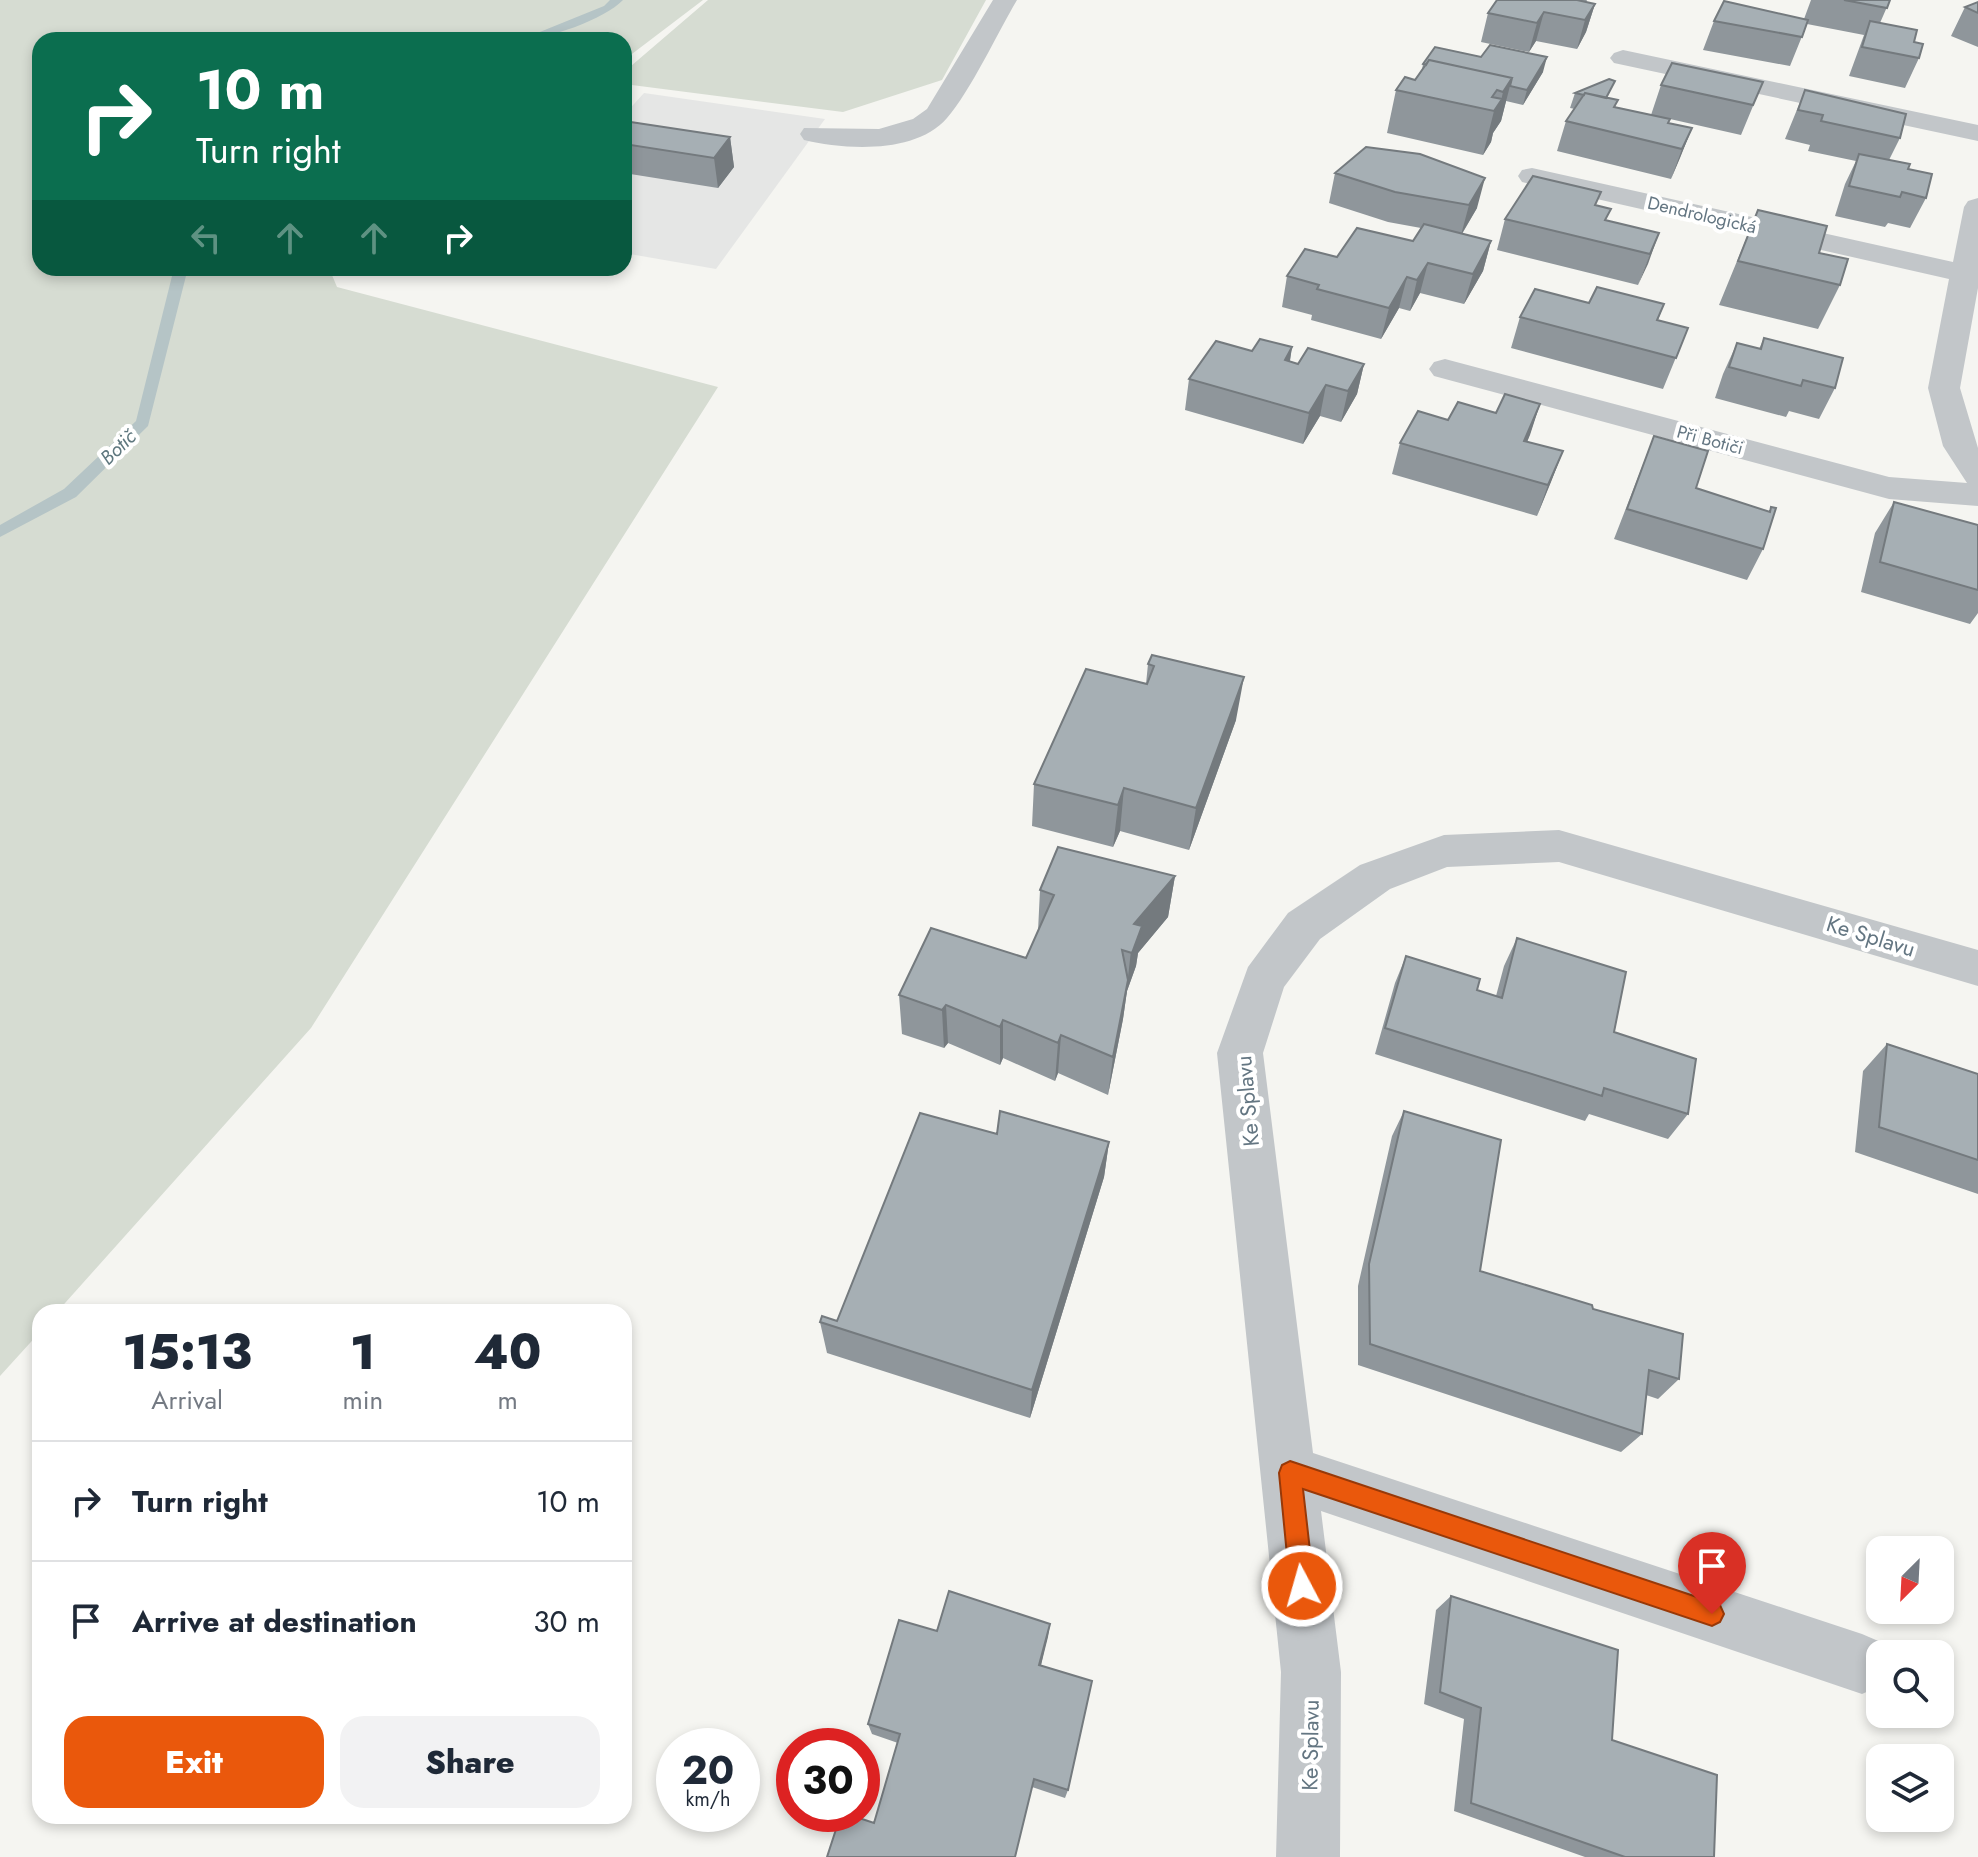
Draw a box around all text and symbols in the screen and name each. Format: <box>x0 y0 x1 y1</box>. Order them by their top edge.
text: 10 m <box>196 49 324 130</box>
icon: right <box>64 64 168 168</box>
text: Turn right <box>196 124 341 176</box>
street label: Dendrologická <box>1645 190 1759 240</box>
icon: left <box>184 216 228 260</box>
icon: ahead <box>268 216 312 260</box>
icon: ahead <box>352 216 396 260</box>
icon: right <box>436 216 480 260</box>
street label: Při Botiči <box>1674 419 1746 461</box>
water label: Botič <box>94 422 144 472</box>
street label: Ke Splavu <box>1823 907 1919 965</box>
street label: Ke Splavu <box>1227 1054 1267 1148</box>
text: 15:13 <box>123 1318 252 1387</box>
text: 1 <box>350 1318 375 1387</box>
text: 40 <box>474 1318 541 1387</box>
text: Arrival <box>151 1381 223 1419</box>
text: min <box>342 1381 383 1419</box>
text: m <box>497 1381 518 1419</box>
icon: right <box>64 1479 108 1523</box>
text: Turn right <box>132 1480 268 1523</box>
text: 10 m <box>536 1480 600 1523</box>
pin <box>1678 1532 1746 1614</box>
north arrow <box>1866 1536 1954 1624</box>
map controls <box>1866 1536 1954 1832</box>
position arrow <box>1260 1544 1344 1628</box>
icon: arrive <box>1690 1544 1734 1588</box>
icon: arrive <box>64 1599 108 1643</box>
text: Arrive at destination <box>132 1600 417 1643</box>
text: 30 m <box>533 1600 600 1643</box>
button: search <box>1866 1640 1954 1728</box>
street label: Ke Splavu <box>1293 1699 1327 1791</box>
button: Exit <box>64 1716 324 1808</box>
button: Share <box>340 1716 600 1808</box>
speed limit sign: 30 <box>776 1728 880 1832</box>
text: 20 <box>682 1741 734 1799</box>
button: layers <box>1866 1744 1954 1832</box>
text: km/h <box>685 1785 731 1814</box>

